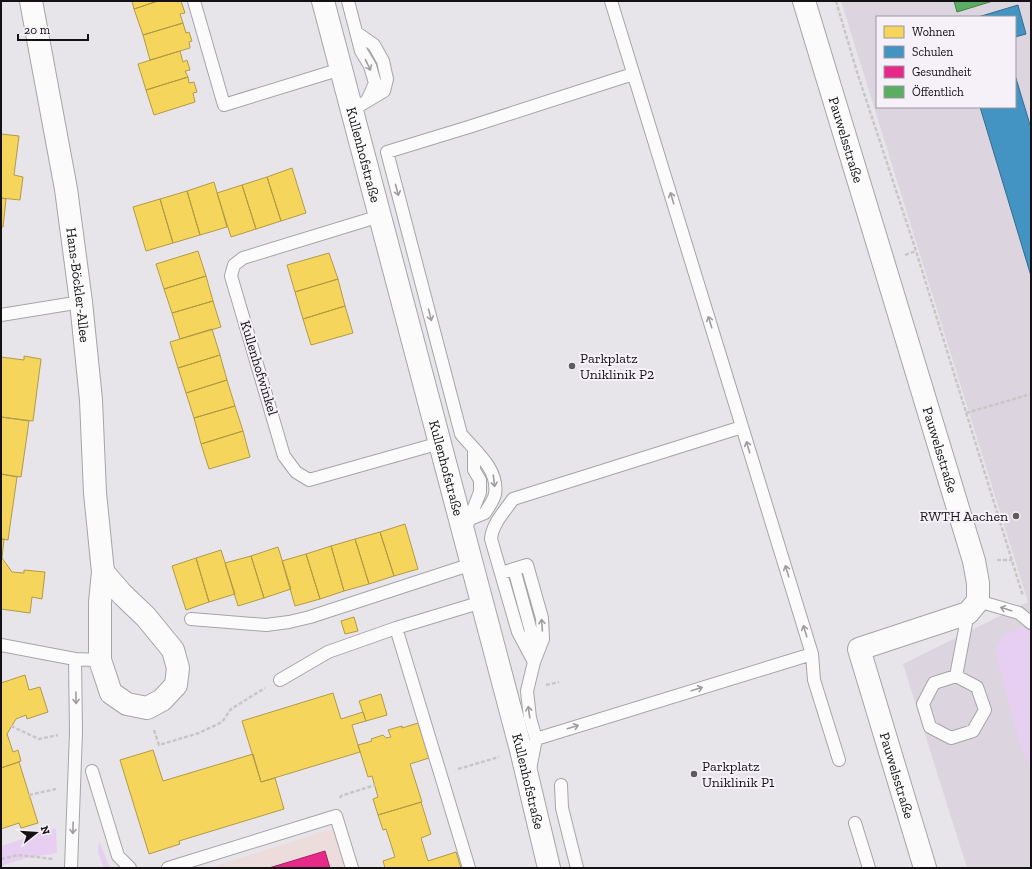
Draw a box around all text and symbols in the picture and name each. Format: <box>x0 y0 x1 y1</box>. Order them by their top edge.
scale bar <box>18 16 88 42</box>
legend <box>876 16 1016 108</box>
text: 20 m <box>24 23 51 37</box>
text: Wohnen <box>912 25 955 39</box>
text: Schulen <box>912 45 953 59</box>
one-way arrow <box>365 58 372 70</box>
text: Gesundheit <box>912 65 972 79</box>
text: Öffentlich <box>912 85 964 99</box>
street label: Pauwelsstraße <box>825 95 867 185</box>
street label: Kullenhofstraße <box>343 105 384 205</box>
one-way arrow <box>394 183 401 196</box>
one-way arrow <box>668 192 675 205</box>
street label: Hans-Böckler-Allee <box>63 226 94 344</box>
one-way arrow <box>427 309 435 322</box>
one-way arrow <box>706 316 713 329</box>
street label: Kullenhofwinkel <box>237 319 282 418</box>
place label: Parkplatz Uniklinik P2 <box>580 350 654 383</box>
marker: Parkplatz Uniklinik P2 <box>567 361 577 371</box>
street label: Pauwelsstraße <box>919 405 961 495</box>
street label: Kullenhofstraße <box>426 418 467 518</box>
one-way arrow <box>744 441 751 454</box>
one-way arrow <box>490 474 498 487</box>
place label: RWTH Aachen <box>920 508 1008 525</box>
marker: RWTH Aachen <box>1011 511 1021 521</box>
one-way arrow <box>782 565 790 577</box>
one-way arrow <box>1000 605 1013 612</box>
one-way arrow <box>538 619 546 632</box>
one-way arrow <box>801 625 808 638</box>
one-way arrow <box>691 685 704 692</box>
one-way arrow <box>72 691 79 704</box>
one-way arrow <box>525 706 533 719</box>
one-way arrow <box>566 723 579 730</box>
street label: Pauwelsstraße <box>876 730 918 821</box>
street label: Kullenhofstraße <box>508 732 548 831</box>
place label: Parkplatz Uniklinik P1 <box>702 758 775 791</box>
marker: Parkplatz Uniklinik P1 <box>689 769 699 779</box>
north arrow <box>16 813 56 853</box>
one-way arrow <box>69 821 76 834</box>
text: N <box>38 824 53 837</box>

